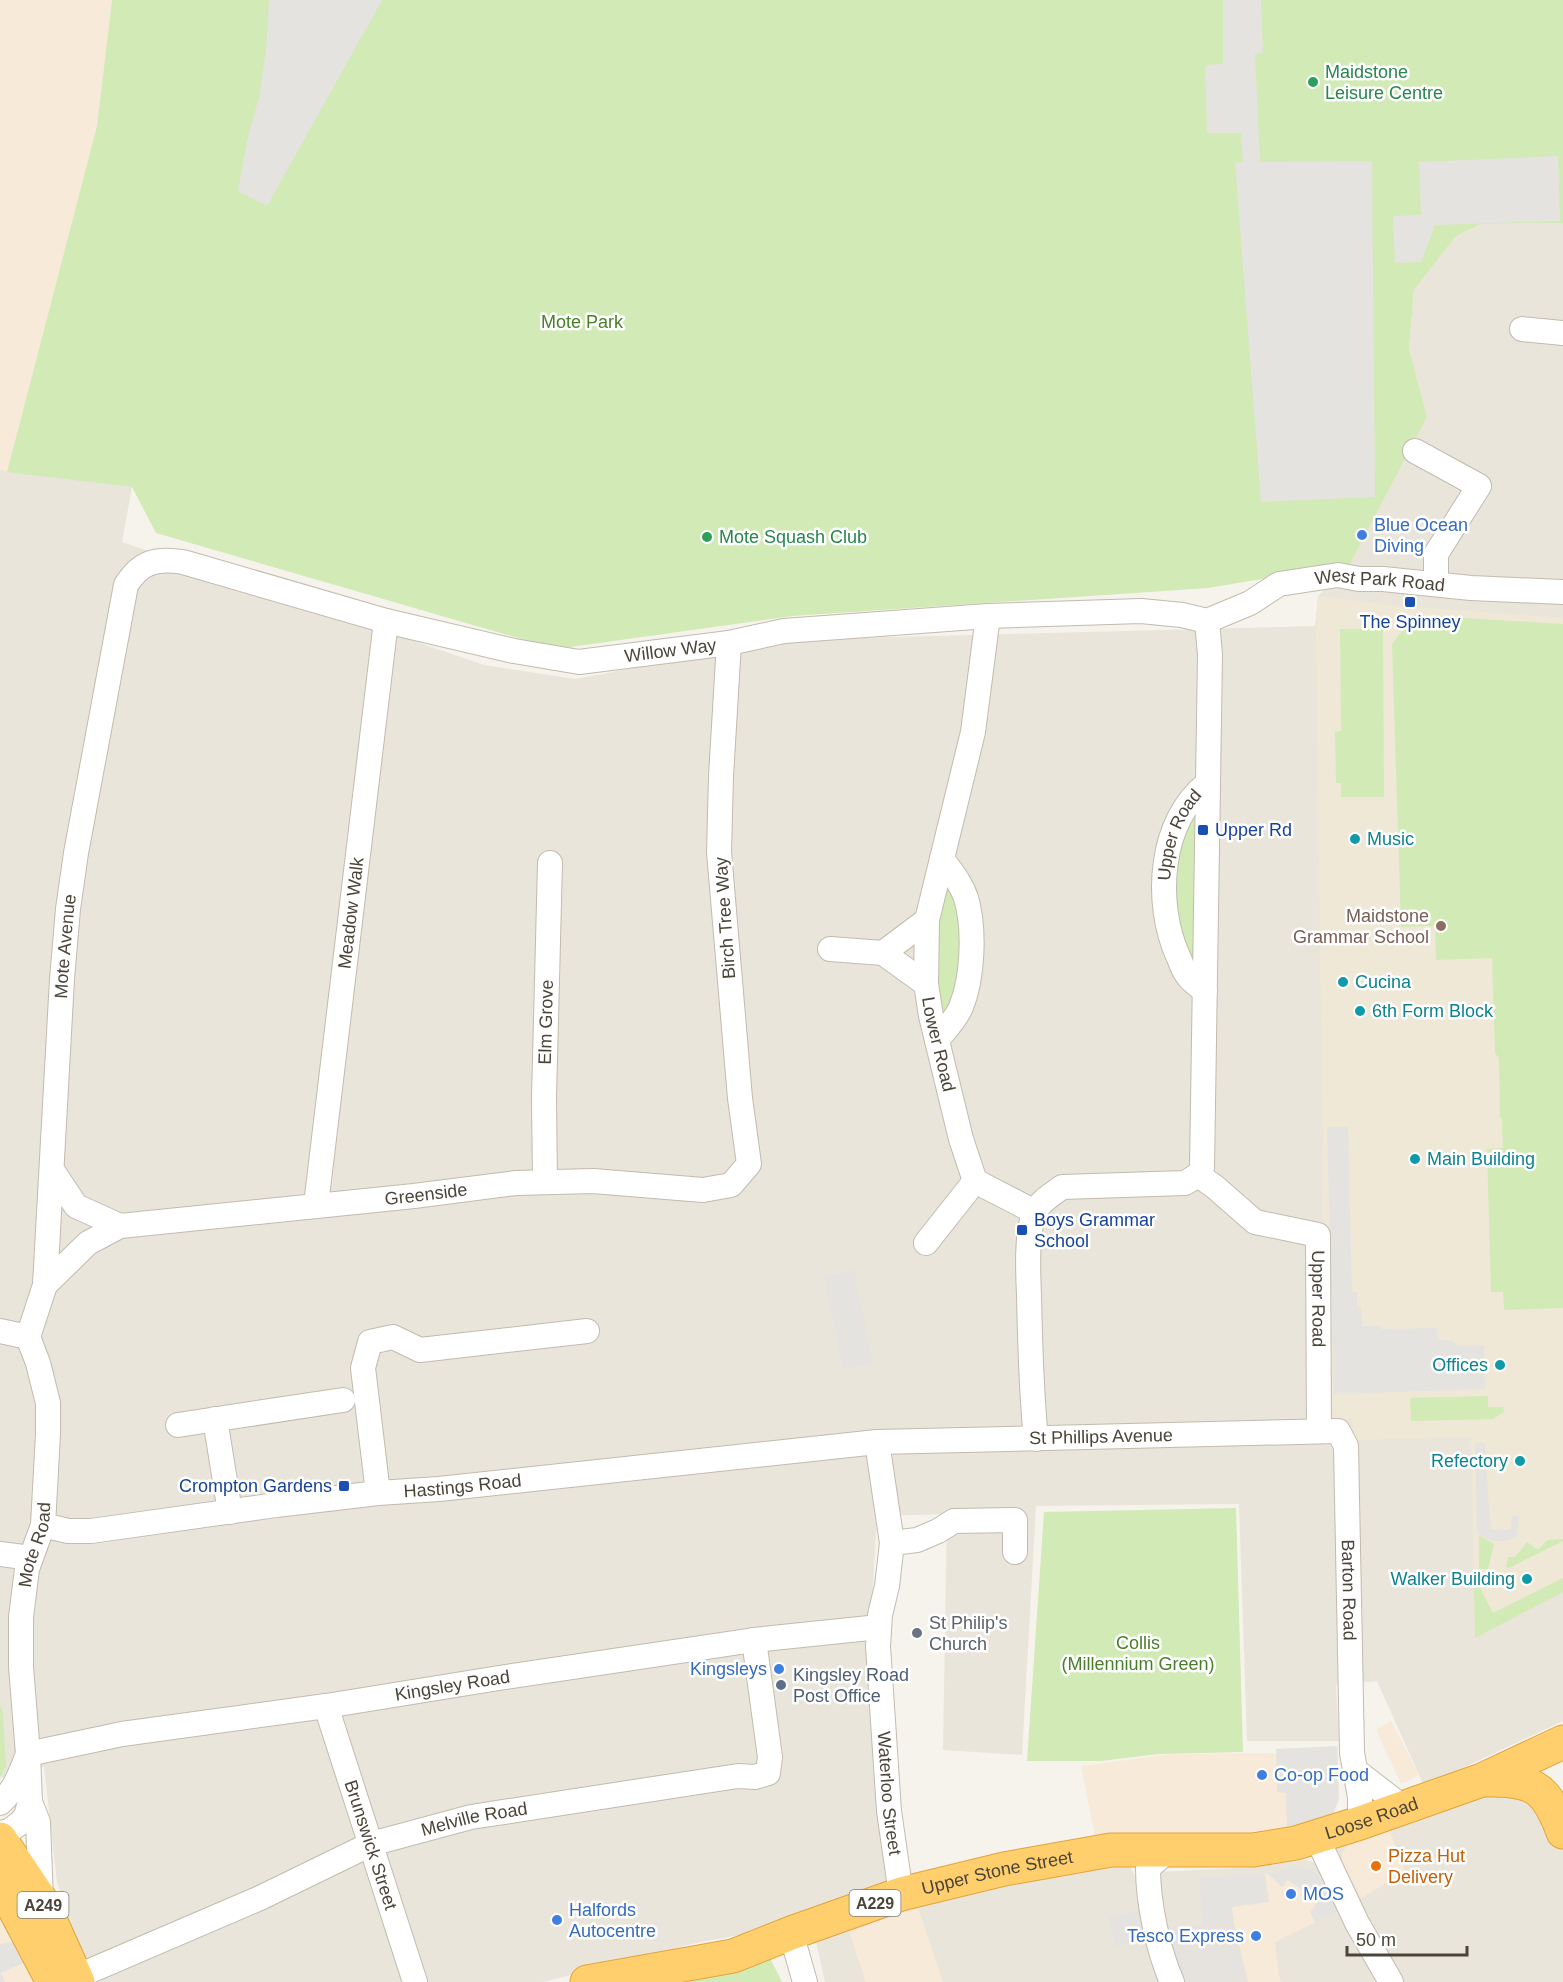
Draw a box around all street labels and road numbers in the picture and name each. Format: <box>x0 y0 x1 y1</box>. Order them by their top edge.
street label: West Park Road <box>1313 565 1446 595</box>
street label: Willow Way <box>623 635 718 666</box>
street label: Upper Road <box>1154 785 1205 881</box>
street label: Meadow Walk <box>334 855 368 970</box>
street label: Birch Tree Way <box>711 856 739 980</box>
street label: Mote Avenue <box>51 893 80 999</box>
street label: Elm Grove <box>535 979 557 1065</box>
street label: Lower Road <box>918 995 959 1094</box>
street label: Greenside <box>384 1179 469 1209</box>
street label: Upper Road <box>1308 1250 1329 1347</box>
street label: St Phillips Avenue <box>1029 1425 1173 1448</box>
street label: Hastings Road <box>403 1470 522 1501</box>
street label: Mote Road <box>15 1502 54 1588</box>
street label: Barton Road <box>1338 1539 1360 1641</box>
street label: Kingsley Road <box>393 1667 511 1705</box>
street label: Waterloo Street <box>874 1731 905 1857</box>
street label: Brunswick Street <box>341 1778 401 1912</box>
street label: Loose Road <box>1322 1793 1421 1843</box>
street label: Melville Road <box>419 1798 529 1840</box>
street label: Upper Stone Street <box>920 1847 1074 1899</box>
road number: A229 <box>850 1890 900 1916</box>
road number: A249 <box>18 1892 68 1918</box>

